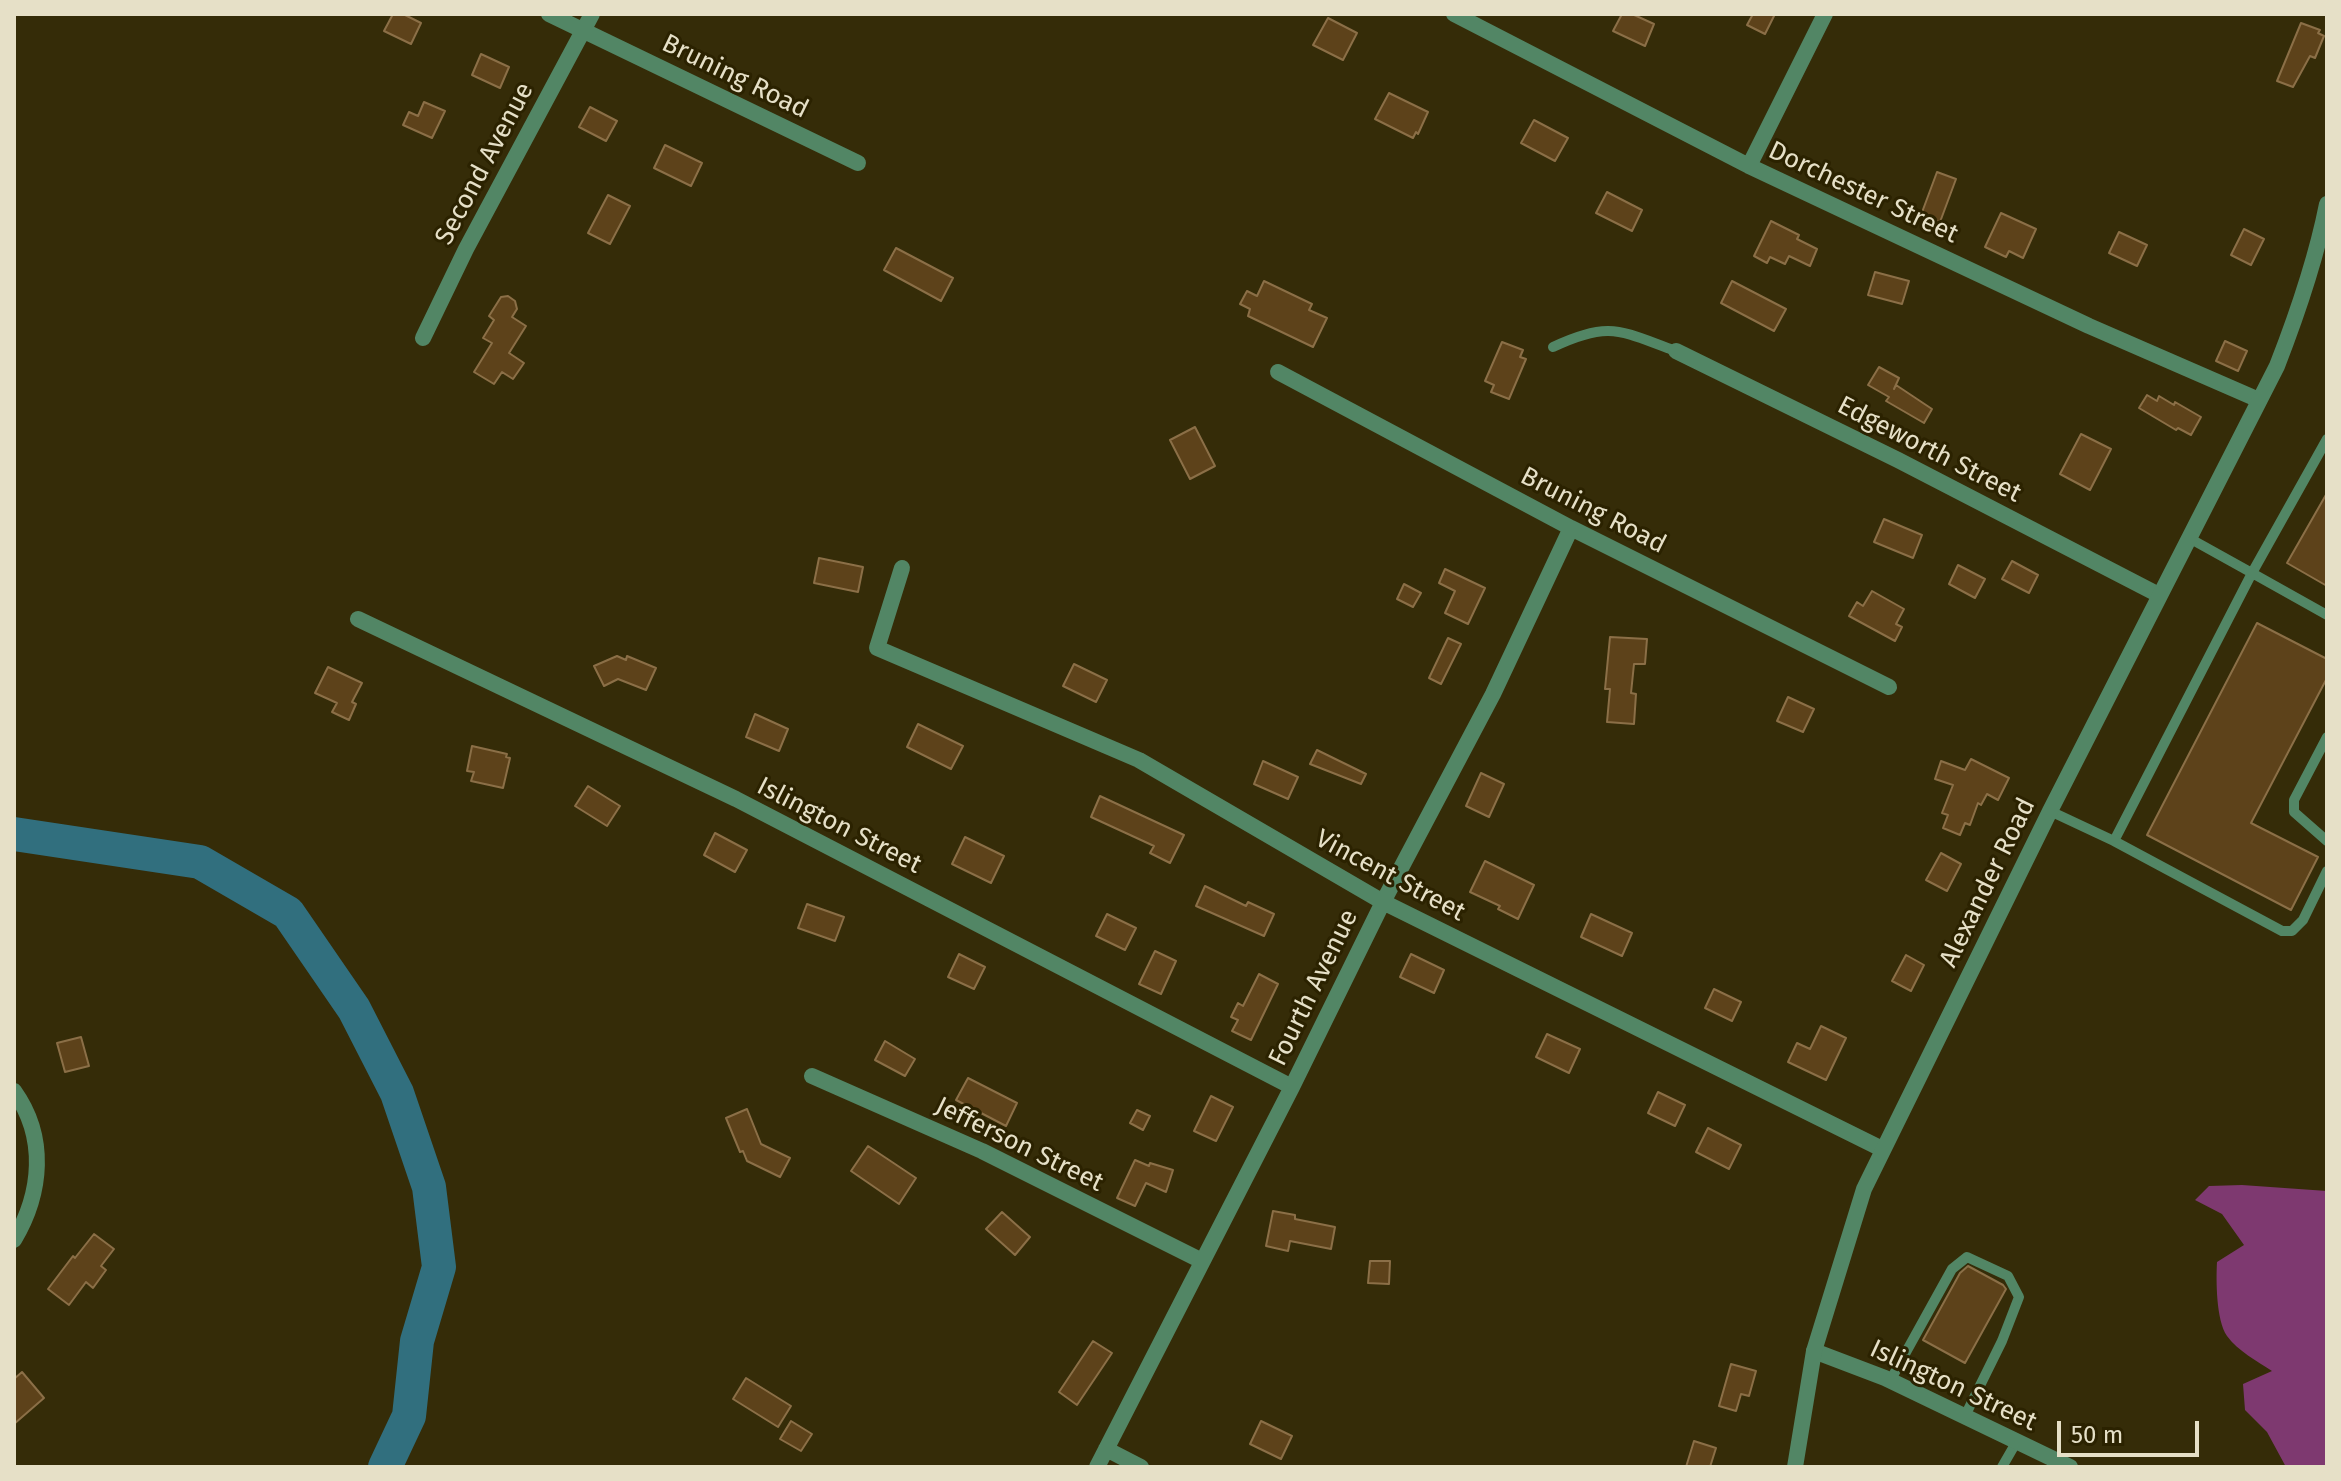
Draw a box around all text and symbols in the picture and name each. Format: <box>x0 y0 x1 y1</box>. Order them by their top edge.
street label: Bruning Road <box>657 28 813 126</box>
street label: Second Avenue <box>429 77 541 251</box>
street label: Dorchester Street <box>1763 135 1963 251</box>
street label: Edgeworth Street <box>1832 390 2026 510</box>
street label: Bruning Road <box>1515 461 1671 561</box>
street label: Islington Street <box>752 771 926 881</box>
street label: Alexander Road <box>1934 793 2042 973</box>
street label: Vincent Street <box>1310 823 1470 929</box>
street label: Fourth Avenue <box>1263 905 1365 1071</box>
street label: Jefferson Street <box>930 1091 1108 1199</box>
street label: Islington Street <box>1865 1334 2041 1438</box>
scale bar <box>2061 1405 2203 1455</box>
text: 50 m <box>2071 1421 2123 1449</box>

